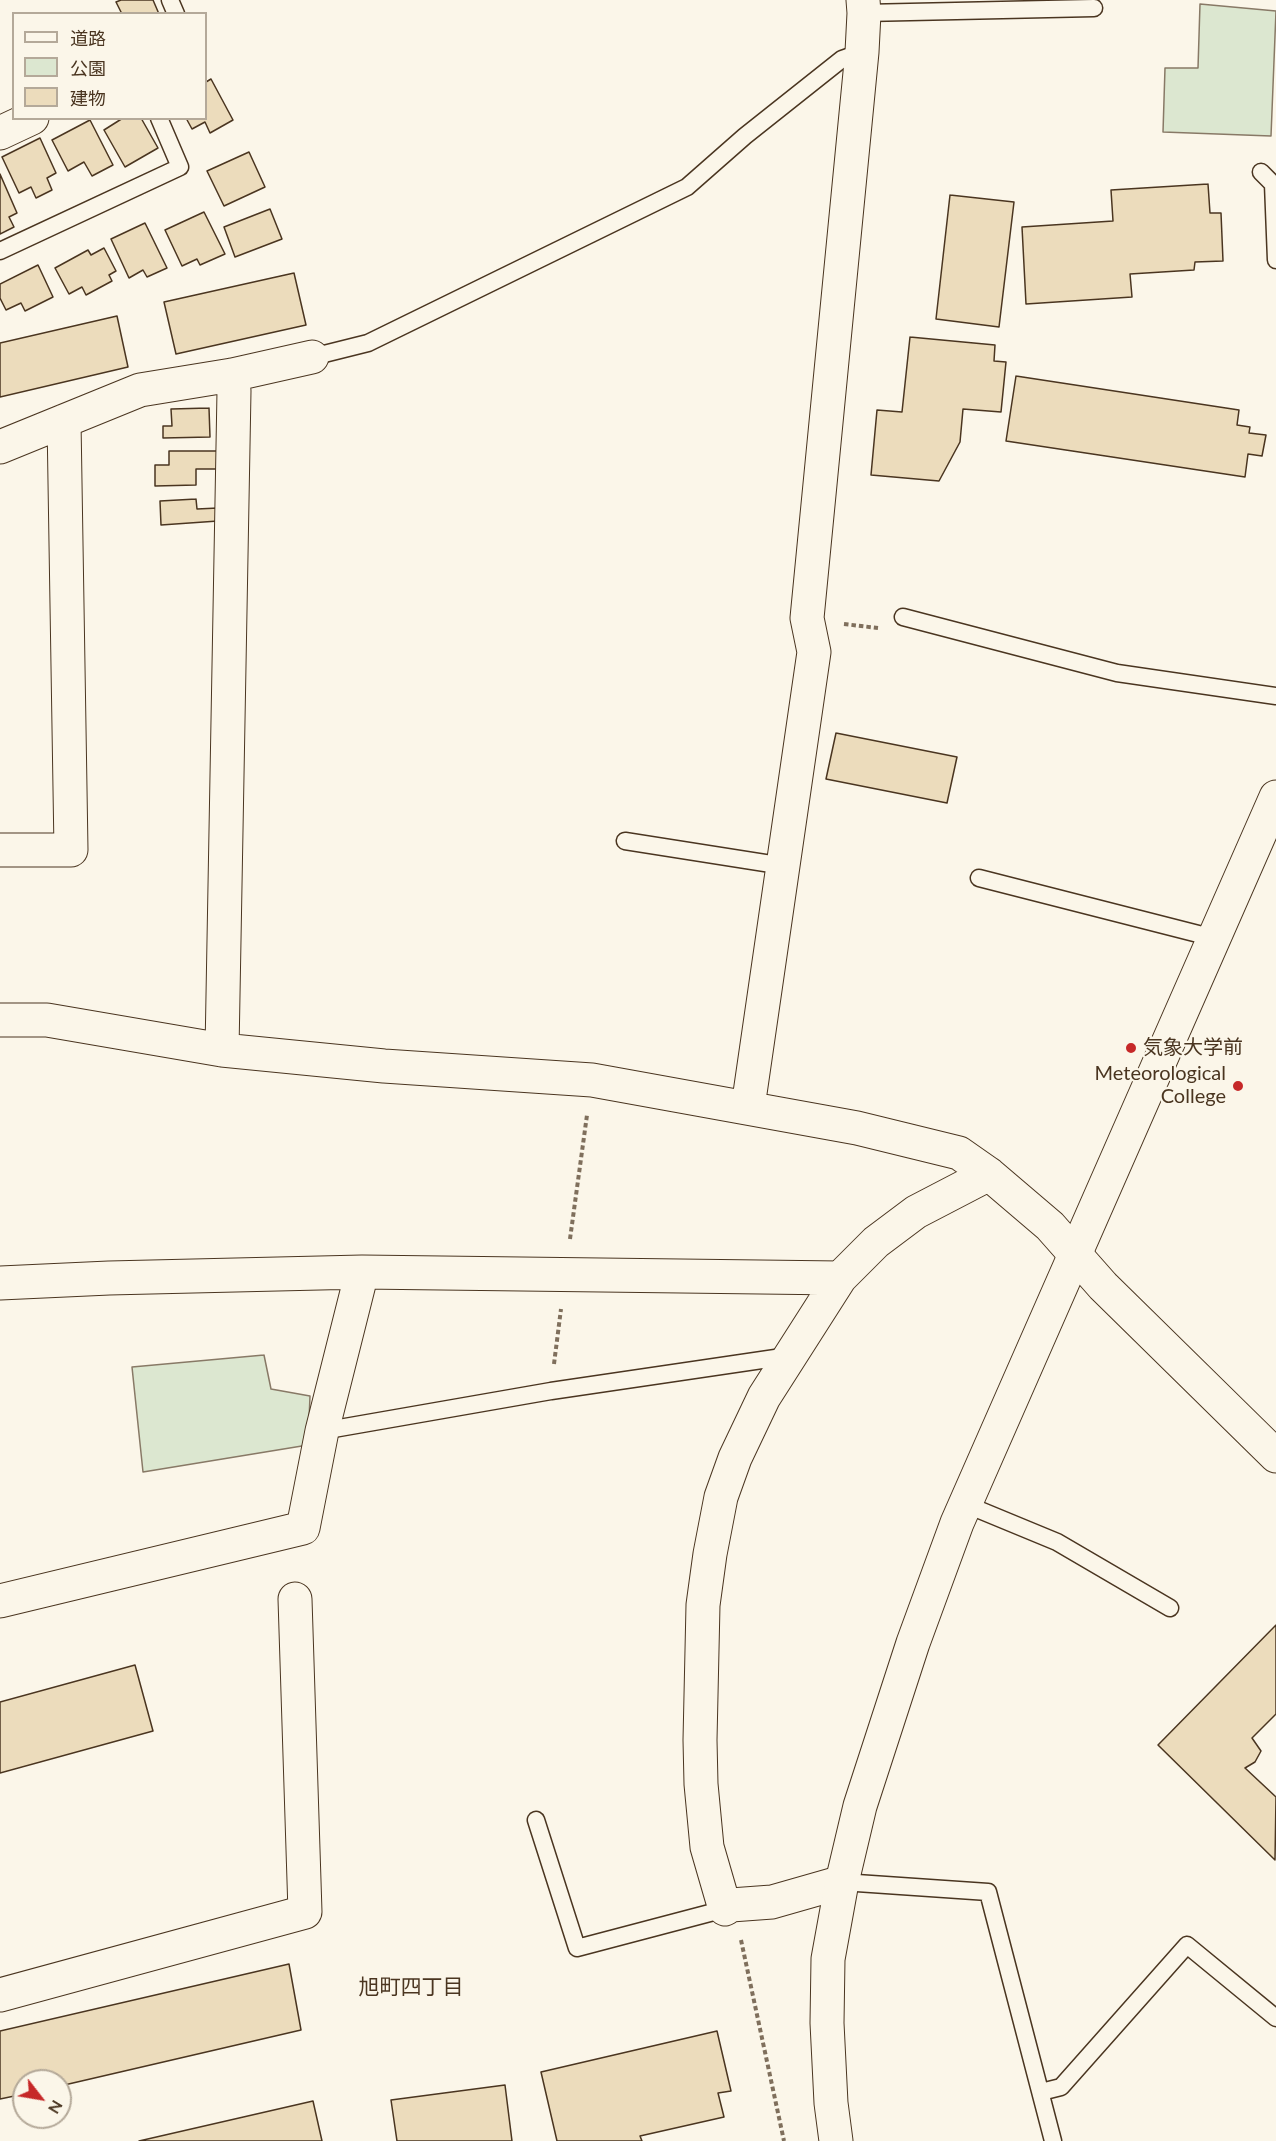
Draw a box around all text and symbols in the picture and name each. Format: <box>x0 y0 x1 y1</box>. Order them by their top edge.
legend <box>12 12 207 120</box>
text: 道路 <box>70 27 106 49</box>
text: 公園 <box>70 57 106 79</box>
text: 建物 <box>70 87 106 109</box>
place label: 気象大学前 <box>1143 1036 1243 1060</box>
marker: 気象大学前 <box>1124 1041 1138 1055</box>
place label: Meteorological College <box>1095 1062 1226 1109</box>
marker: Meteorological College <box>1231 1079 1245 1093</box>
district label: 旭町四丁目 <box>359 1974 463 2000</box>
north arrow <box>12 2069 72 2129</box>
text: N <box>45 2097 67 2118</box>

